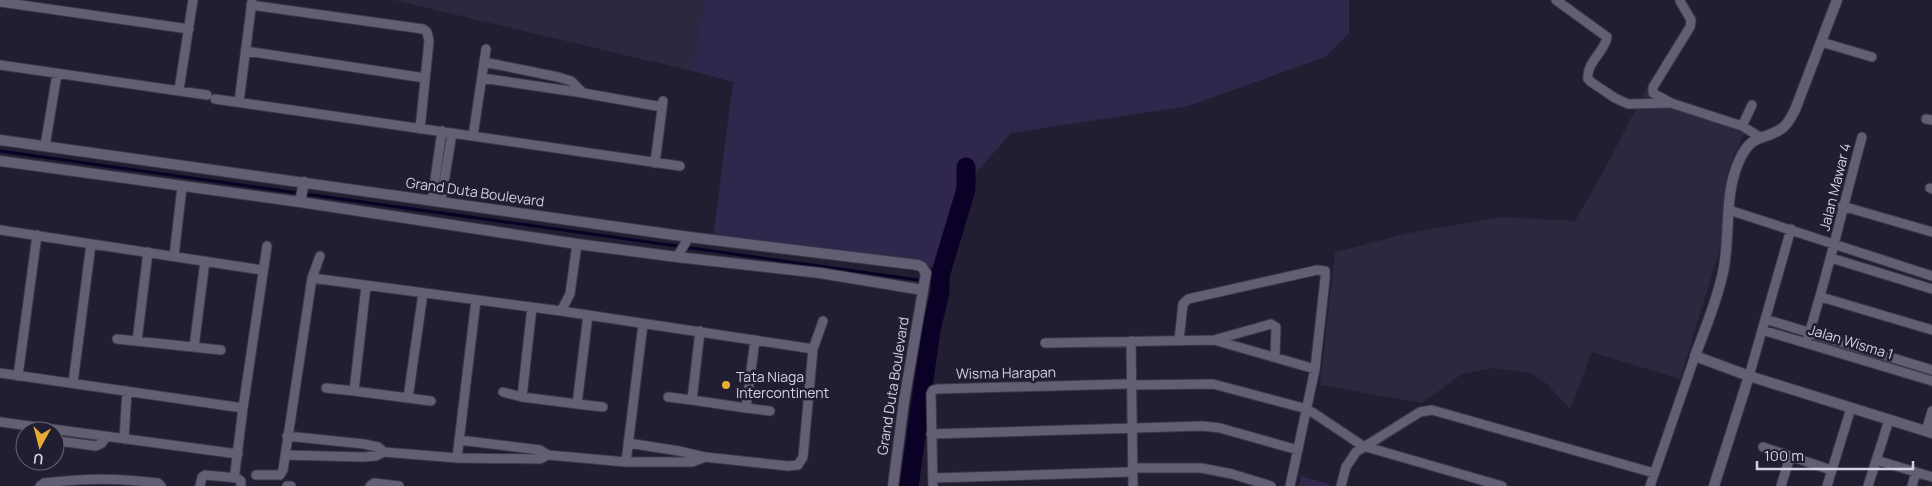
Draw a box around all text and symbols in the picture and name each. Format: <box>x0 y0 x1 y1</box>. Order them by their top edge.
street label: Jalan Mawar 4 <box>1814 141 1855 233</box>
street label: Grand Duta Boulevard <box>405 172 546 211</box>
street label: Grand Duta Boulevard <box>872 315 913 456</box>
street label: Jalan Wisma 1 <box>1806 320 1896 363</box>
street label: Wisma Harapan <box>956 362 1056 383</box>
place label: Tata Niaga Intercontinent <box>736 367 830 402</box>
marker: Tata Niaga Intercontinent <box>720 379 732 391</box>
north arrow <box>15 421 65 471</box>
scale bar <box>1757 438 1913 470</box>
text: 100 m <box>1764 445 1804 466</box>
text: U <box>32 449 45 469</box>

